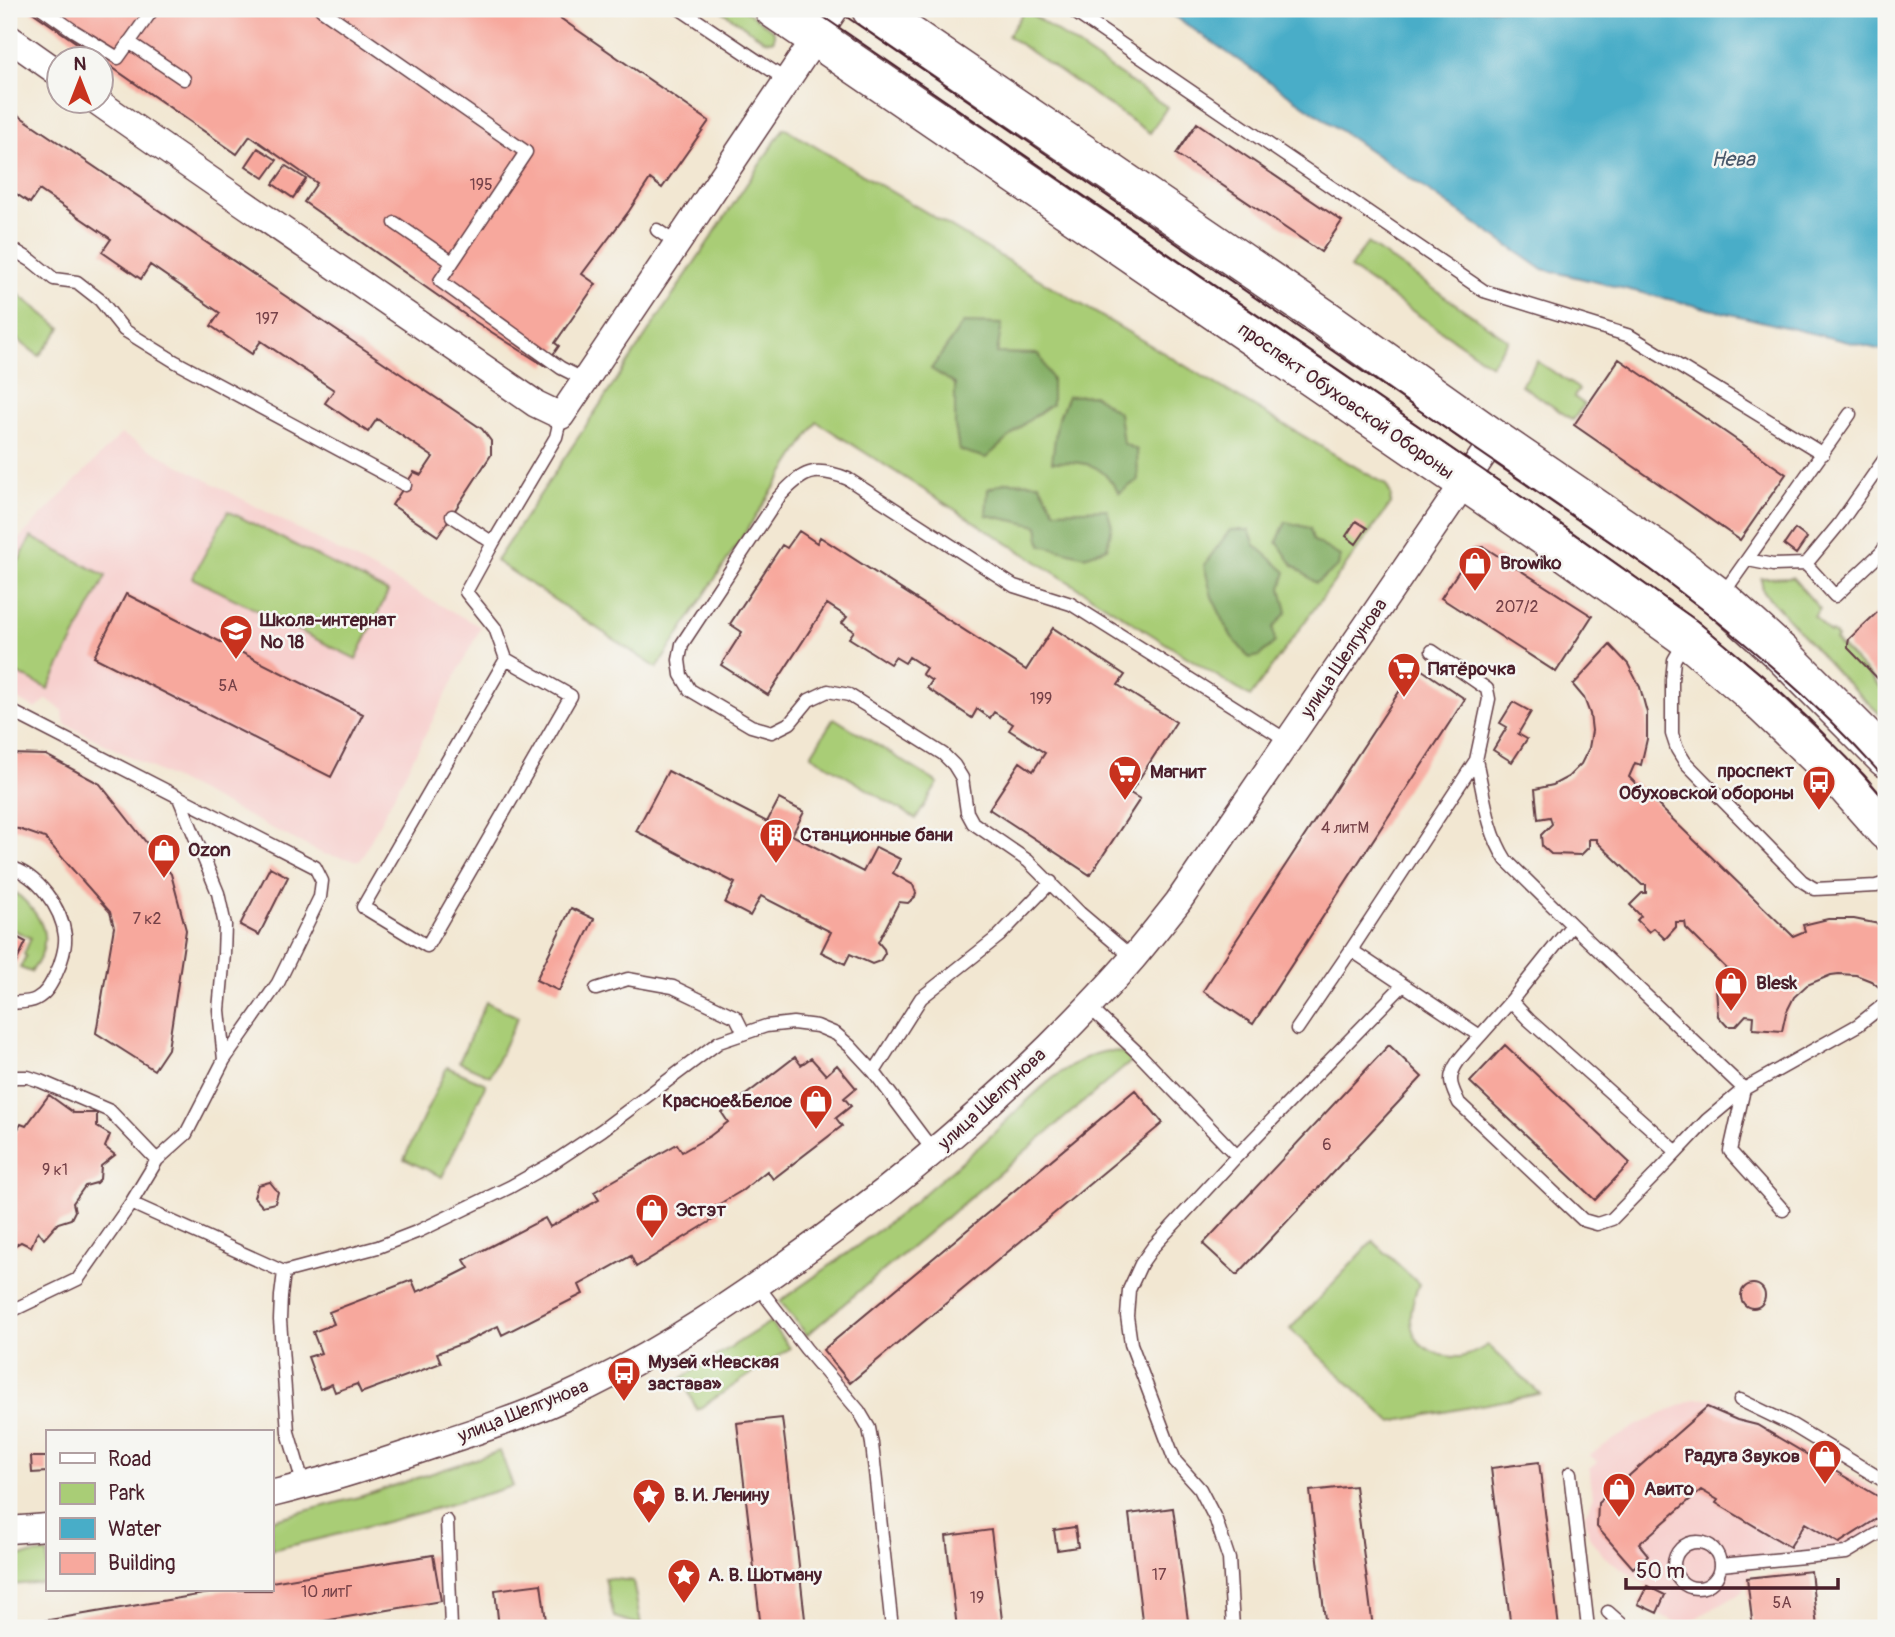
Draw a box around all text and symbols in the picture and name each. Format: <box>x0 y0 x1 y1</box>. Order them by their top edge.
north arrow <box>46 46 116 116</box>
text: N <box>74 52 87 76</box>
water label: Нева <box>1711 146 1756 173</box>
house number: 195 <box>469 175 493 195</box>
house number: 197 <box>256 309 279 329</box>
street label: проспект Обуховской Обороны <box>1233 317 1459 485</box>
shop icon: Browiko <box>1456 544 1494 593</box>
place label: Browiko <box>1500 551 1562 575</box>
street label: улица Шелгунова <box>1295 594 1393 723</box>
house number: 207/2 <box>1495 597 1539 617</box>
place label: Школа-интернат № 18 <box>259 608 397 654</box>
school or university icon: Школа-интернат № 18 <box>217 612 255 661</box>
supermarket icon: Пятёрочка <box>1385 650 1423 699</box>
place label: Пятёрочка <box>1428 657 1516 681</box>
house number: 5А <box>218 676 238 696</box>
house number: 199 <box>1030 689 1052 709</box>
supermarket icon: Магнит <box>1106 753 1144 802</box>
place label: проспект Обуховской обороны <box>1619 759 1794 805</box>
place label: Магнит <box>1150 760 1207 784</box>
bus stop icon: проспект Обуховской обороны <box>1800 763 1838 812</box>
building icon: Станционные бани <box>757 816 795 865</box>
house number: 4 литМ <box>1321 818 1369 838</box>
place label: Станционные бани <box>800 823 953 847</box>
shop icon: Ozon <box>145 831 183 880</box>
place label: Ozon <box>188 838 231 862</box>
house number: 7 к2 <box>132 909 162 929</box>
shop icon: Blesk <box>1712 964 1750 1013</box>
place label: Blesk <box>1756 971 1798 995</box>
street label: улица Шелгунова <box>932 1043 1051 1156</box>
shop icon: Красное&Белое <box>797 1082 835 1131</box>
place label: Красное&Белое <box>662 1089 793 1113</box>
house number: 6 <box>1322 1135 1332 1155</box>
house number: 9 к1 <box>42 1160 68 1180</box>
shop icon: Эстэт <box>633 1191 671 1240</box>
place label: Эстэт <box>676 1198 726 1222</box>
place label: Музей «Невская застава» <box>648 1350 779 1396</box>
bus stop icon: Музей «Невская застава» <box>605 1354 643 1403</box>
street label: улица Шелгунова <box>453 1374 592 1448</box>
legend <box>46 1430 273 1592</box>
shop icon: Радуга Звуков <box>1806 1437 1844 1486</box>
place label: Радуга Звуков <box>1685 1444 1800 1468</box>
text: Road <box>108 1446 152 1473</box>
shop icon: Авито <box>1600 1470 1638 1519</box>
place icon: В. И. Ленину <box>630 1476 668 1525</box>
place label: Авито <box>1644 1477 1695 1501</box>
text: Park <box>108 1480 145 1507</box>
place label: В. И. Ленину <box>674 1483 770 1507</box>
text: Water <box>108 1516 162 1543</box>
scale bar <box>1626 1546 1837 1590</box>
text: Building <box>108 1550 175 1577</box>
place icon: А. В. Шотману <box>665 1556 703 1605</box>
text: 50 m <box>1636 1558 1685 1585</box>
place label: А. В. Шотману <box>708 1563 823 1587</box>
house number: 17 <box>1152 1565 1167 1585</box>
house number: 10 литГ <box>301 1582 353 1602</box>
house number: 19 <box>970 1588 984 1608</box>
house number: 5А <box>1772 1593 1792 1613</box>

